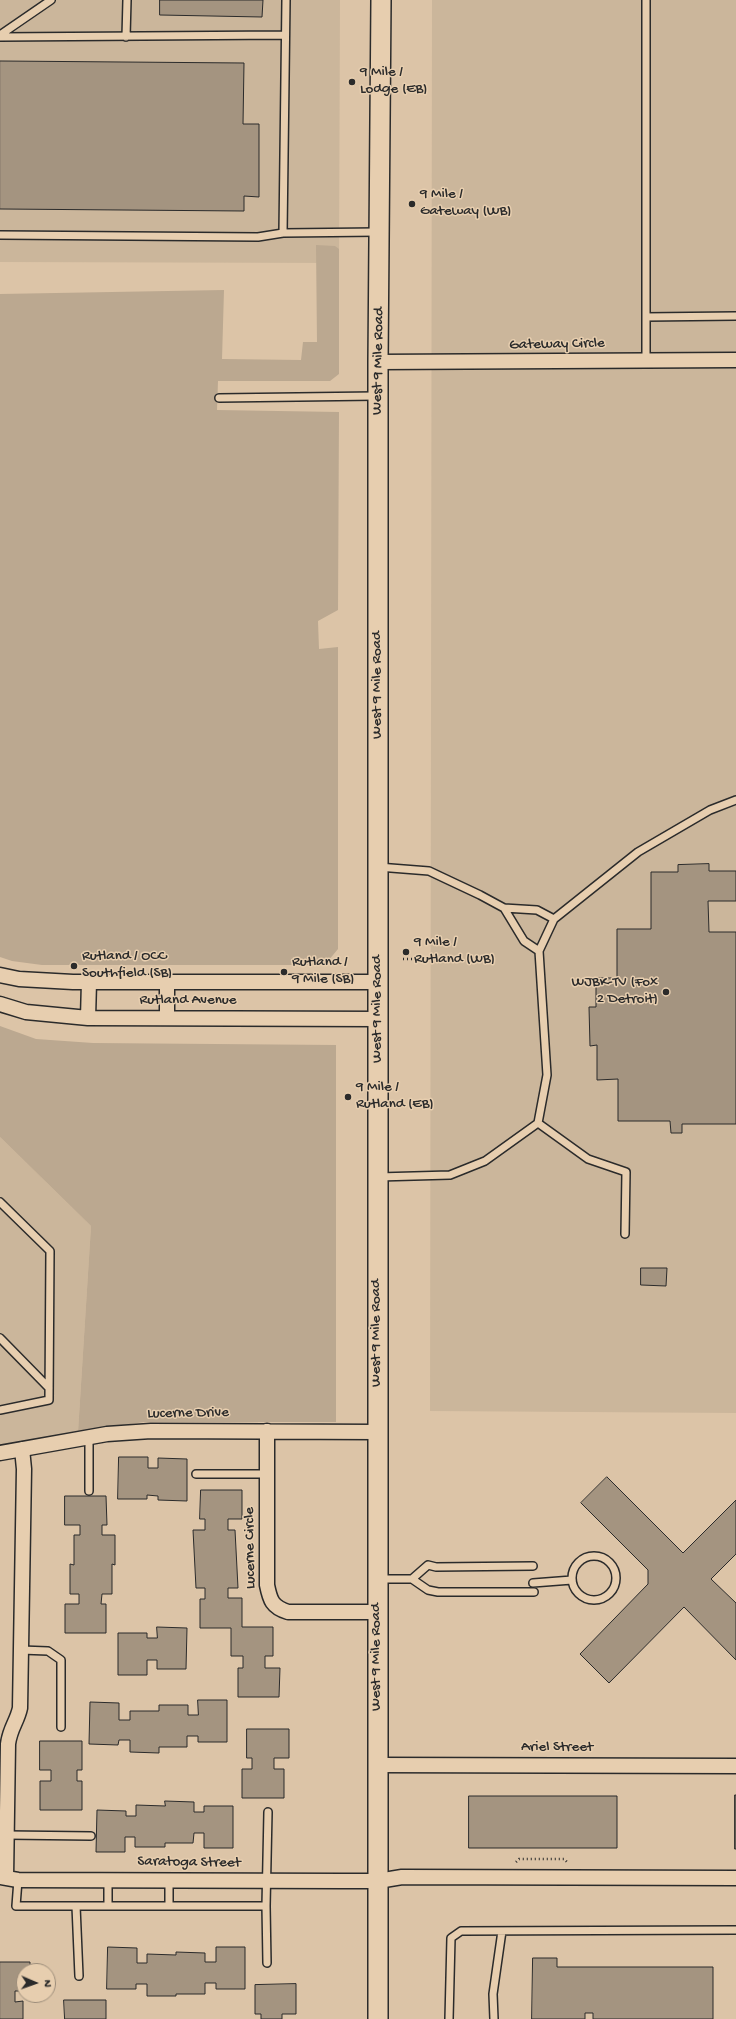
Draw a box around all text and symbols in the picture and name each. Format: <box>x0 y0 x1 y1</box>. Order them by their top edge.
place label: 9 Mile / Lodge (EB) <box>360 64 427 99</box>
marker: 9 Mile / Lodge (EB) <box>347 77 357 87</box>
place label: 9 Mile / Gateway (WB) <box>420 186 511 221</box>
marker: 9 Mile / Gateway (WB) <box>407 199 417 209</box>
street label: West 9 Mile Road <box>369 307 389 415</box>
street label: Gateway Circle <box>509 335 605 355</box>
street label: West 9 Mile Road <box>369 631 387 739</box>
place label: 9 Mile / Rutland (WB) <box>414 934 495 969</box>
marker: 9 Mile / Rutland (WB) <box>401 947 411 957</box>
place label: Rutland / OCC Southfield (SB) <box>82 948 172 983</box>
place label: Rutland / 9 Mile (SB) <box>292 954 354 989</box>
street label: West 9 Mile Road <box>369 955 387 1063</box>
marker: Rutland / OCC Southfield (SB) <box>69 961 79 971</box>
marker: Rutland / 9 Mile (SB) <box>279 967 289 977</box>
place label: WJBK-TV (Fox 2 Detroit) <box>571 974 658 1009</box>
marker: WJBK-TV (Fox 2 Detroit) <box>661 987 671 997</box>
street label: Rutland Avenue <box>139 992 237 1010</box>
place label: 9 Mile / Rutland (EB) <box>356 1079 434 1114</box>
marker: 9 Mile / Rutland (EB) <box>343 1092 353 1102</box>
street label: West 9 Mile Road <box>368 1279 386 1387</box>
street label: Lucerne Drive <box>147 1404 229 1424</box>
street label: Lucerne Circle <box>241 1507 261 1589</box>
street label: West 9 Mile Road <box>368 1603 386 1711</box>
street label: Ariel Street <box>521 1739 593 1757</box>
street label: Saratoga Street <box>137 1853 241 1873</box>
north arrow <box>16 1963 56 2003</box>
text: N <box>41 1980 53 1987</box>

